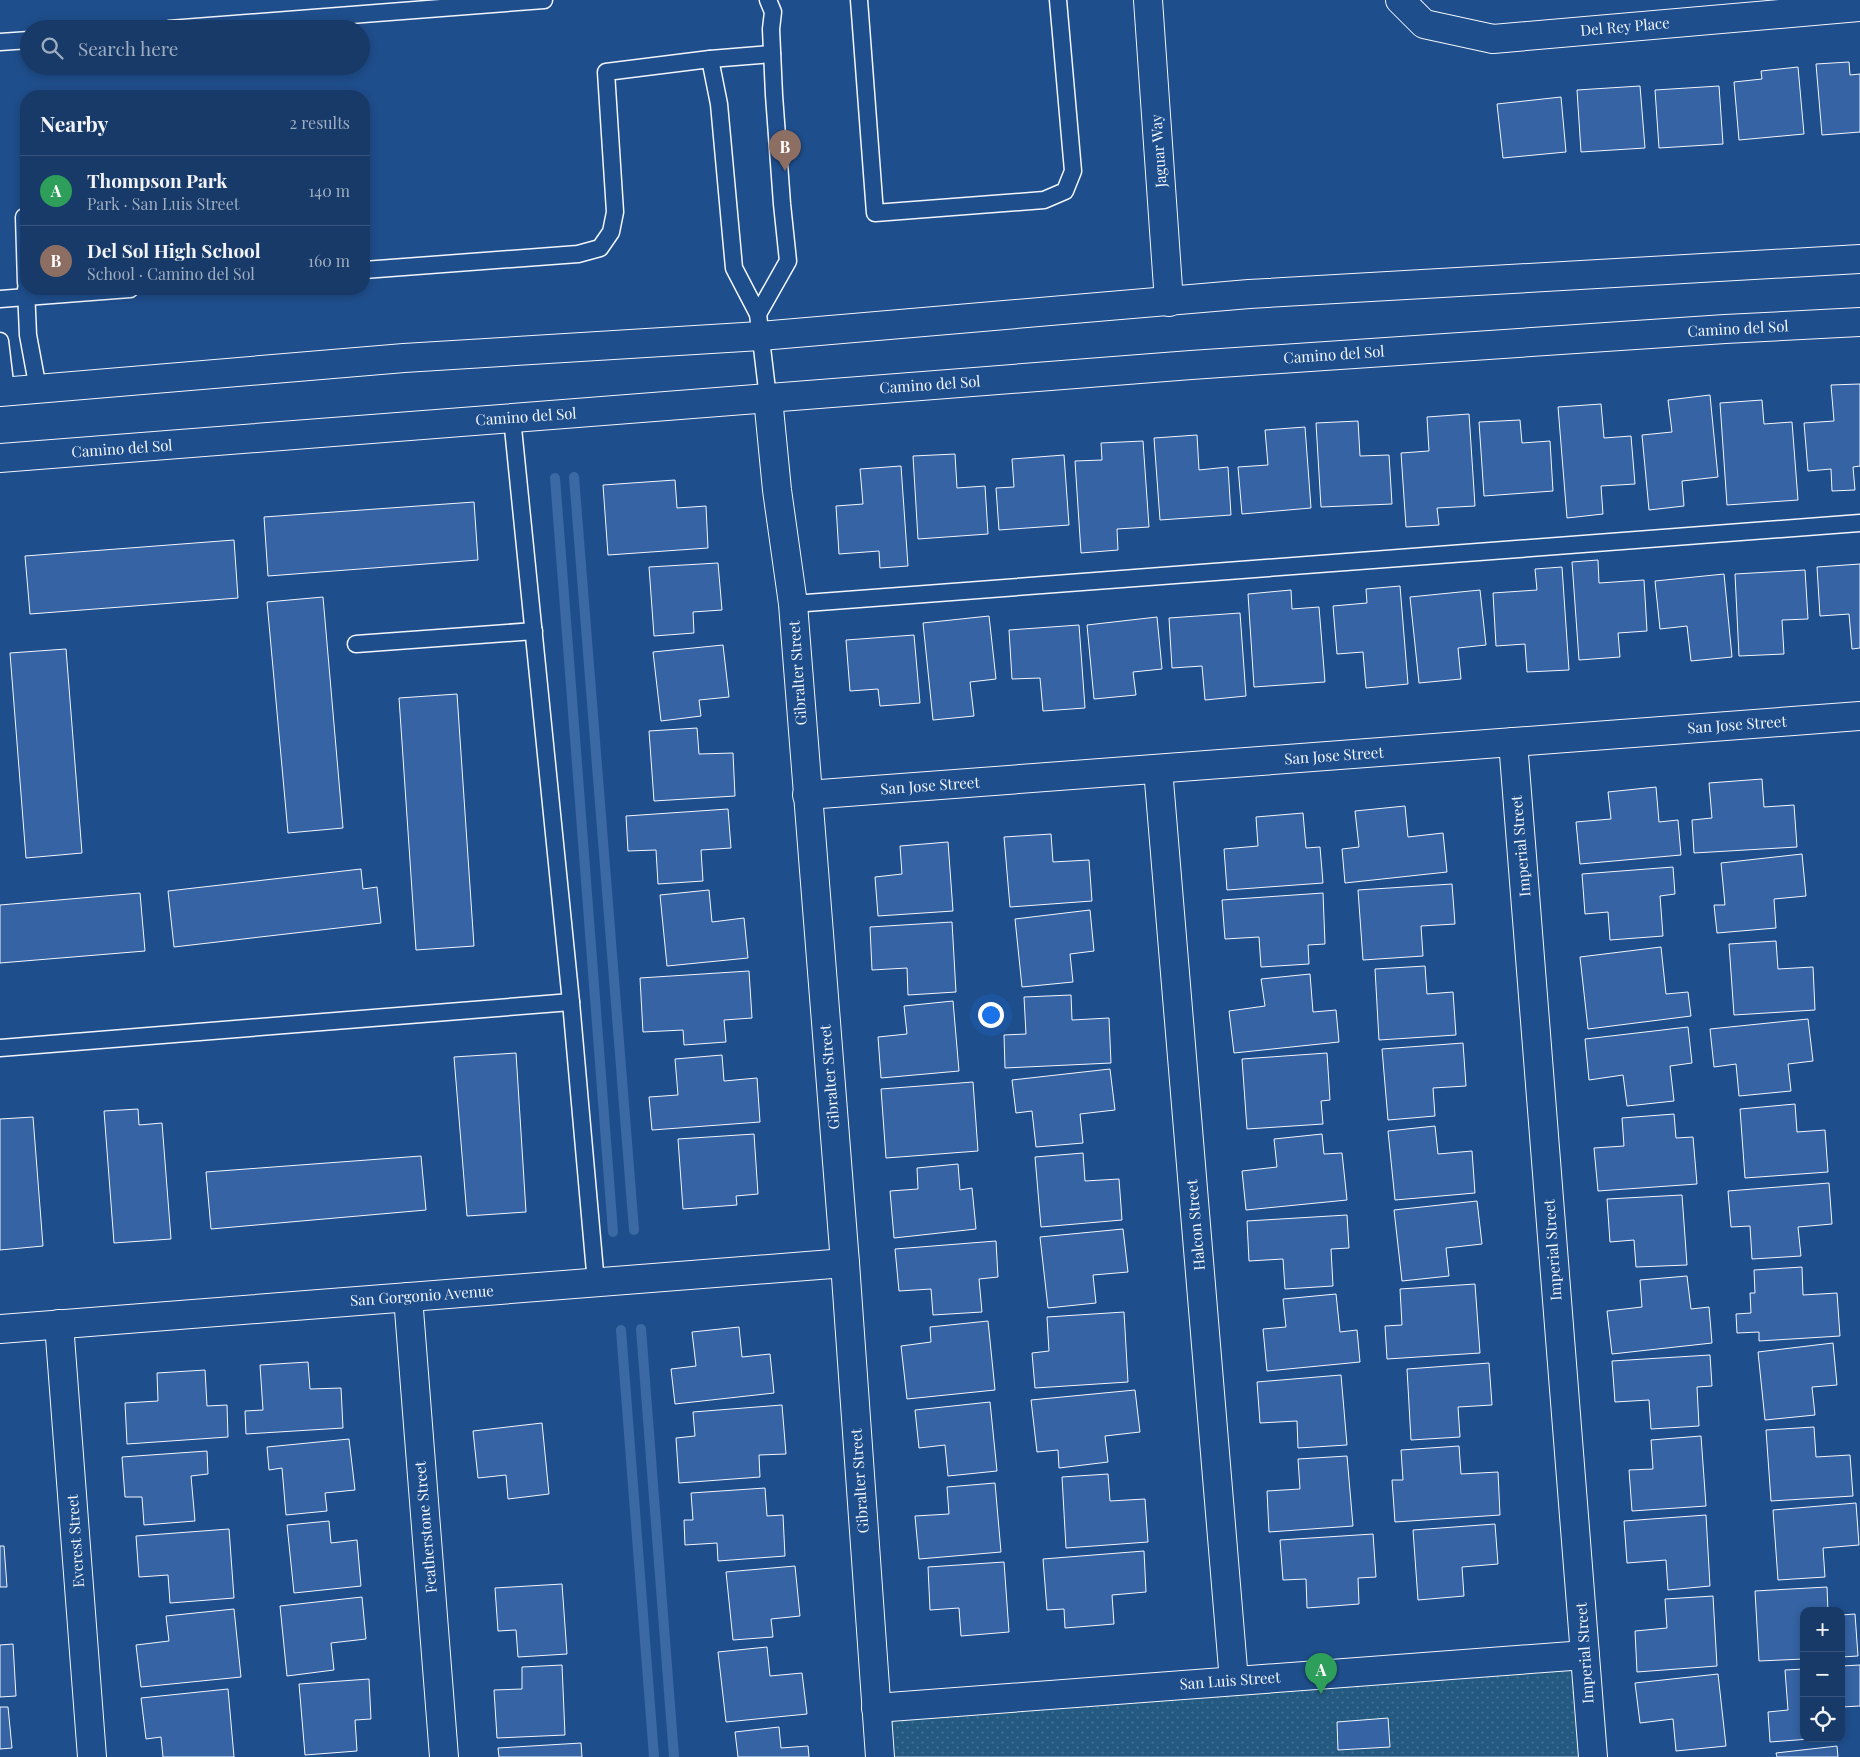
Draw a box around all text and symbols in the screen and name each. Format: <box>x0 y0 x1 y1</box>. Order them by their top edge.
street label: Del Rey Place <box>1579 12 1671 40</box>
search box <box>20 20 370 75</box>
icon: search <box>38 34 66 62</box>
text: Search here <box>78 35 178 61</box>
text: Nearby <box>40 109 109 137</box>
text: 2 results <box>290 112 350 133</box>
street label: Jaguar Way <box>1145 113 1171 189</box>
pin: B <box>769 130 801 171</box>
text: Thompson Park <box>87 167 227 193</box>
text: A <box>51 180 61 201</box>
text: 140 m <box>308 180 350 201</box>
text: Park · San Luis Street <box>87 193 239 214</box>
text: Del Sol High School <box>87 237 261 263</box>
text: B <box>51 250 61 271</box>
text: 160 m <box>308 250 350 271</box>
text: School · Camino del Sol <box>87 263 255 284</box>
street label: Camino del Sol <box>1687 315 1789 341</box>
street label: Camino del Sol <box>1283 340 1385 368</box>
street label: Camino del Sol <box>879 370 981 398</box>
street label: Camino del Sol <box>475 402 577 430</box>
street label: Camino del Sol <box>71 434 173 462</box>
street label: Gibralter Street <box>783 619 811 726</box>
street label: San Jose Street <box>1687 711 1788 737</box>
street label: San Jose Street <box>1284 742 1385 768</box>
street label: San Jose Street <box>880 772 981 798</box>
street label: Imperial Street <box>1506 794 1534 898</box>
your location <box>978 1002 1004 1028</box>
street label: Gibralter Street <box>814 1023 844 1130</box>
street label: Halcon Street <box>1181 1178 1209 1271</box>
street label: Imperial Street <box>1538 1198 1566 1301</box>
street label: San Gorgonio Avenue <box>349 1280 494 1310</box>
street label: Gibralter Street <box>845 1427 873 1534</box>
street label: Featherstone Street <box>409 1460 441 1594</box>
street label: Everest Street <box>62 1493 88 1588</box>
street label: Imperial Street <box>1570 1601 1598 1704</box>
map controls <box>1800 1607 1845 1742</box>
button: + <box>1800 1607 1845 1652</box>
button: − <box>1800 1652 1845 1697</box>
pin: A <box>1305 1653 1337 1694</box>
street label: San Luis Street <box>1179 1666 1282 1693</box>
button: locate <box>1800 1697 1845 1742</box>

